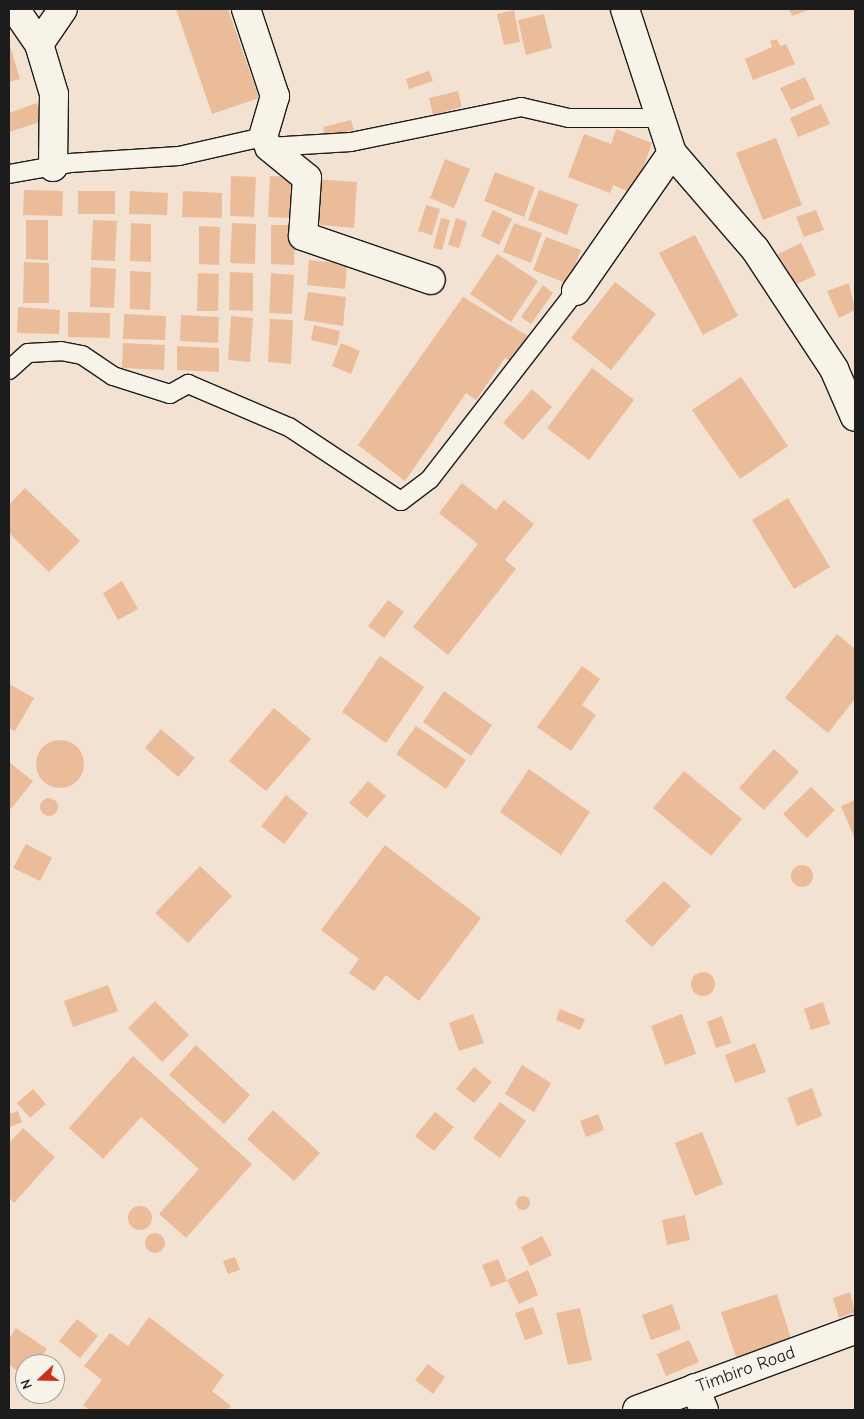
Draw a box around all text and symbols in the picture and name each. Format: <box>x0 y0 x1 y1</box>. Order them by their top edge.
street label: Timbiro Road <box>694 1342 798 1398</box>
north arrow <box>15 1354 65 1404</box>
text: N <box>17 1377 36 1392</box>

